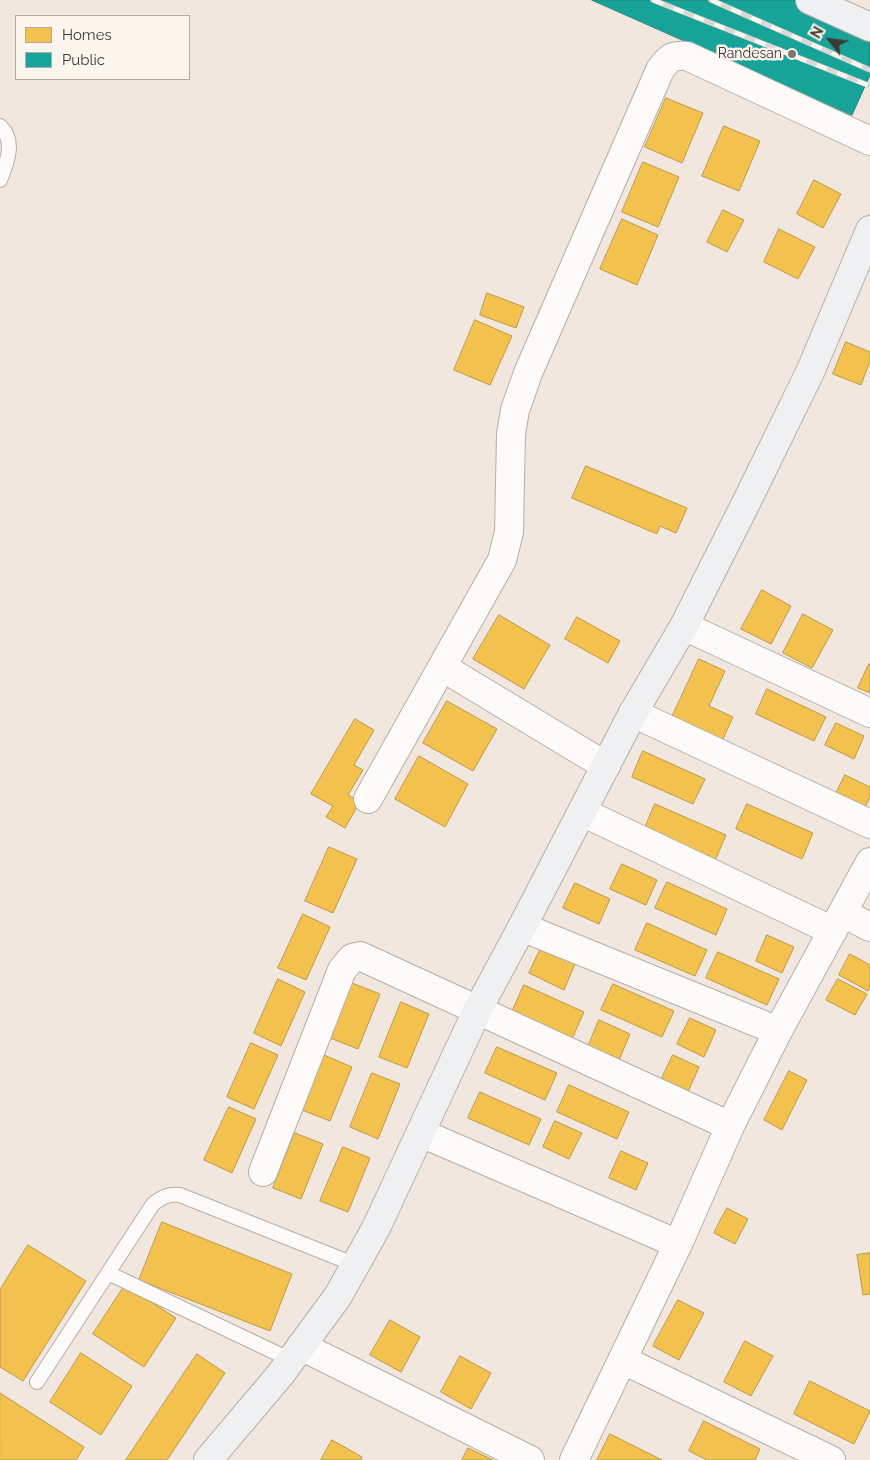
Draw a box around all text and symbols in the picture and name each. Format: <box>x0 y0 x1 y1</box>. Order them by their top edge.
legend <box>15 15 190 80</box>
north arrow <box>805 15 855 65</box>
text: N <box>807 24 827 41</box>
text: Homes <box>62 26 112 44</box>
place label: Randesan <box>718 46 782 62</box>
marker: Randesan <box>786 48 798 60</box>
text: Public <box>62 51 105 69</box>

